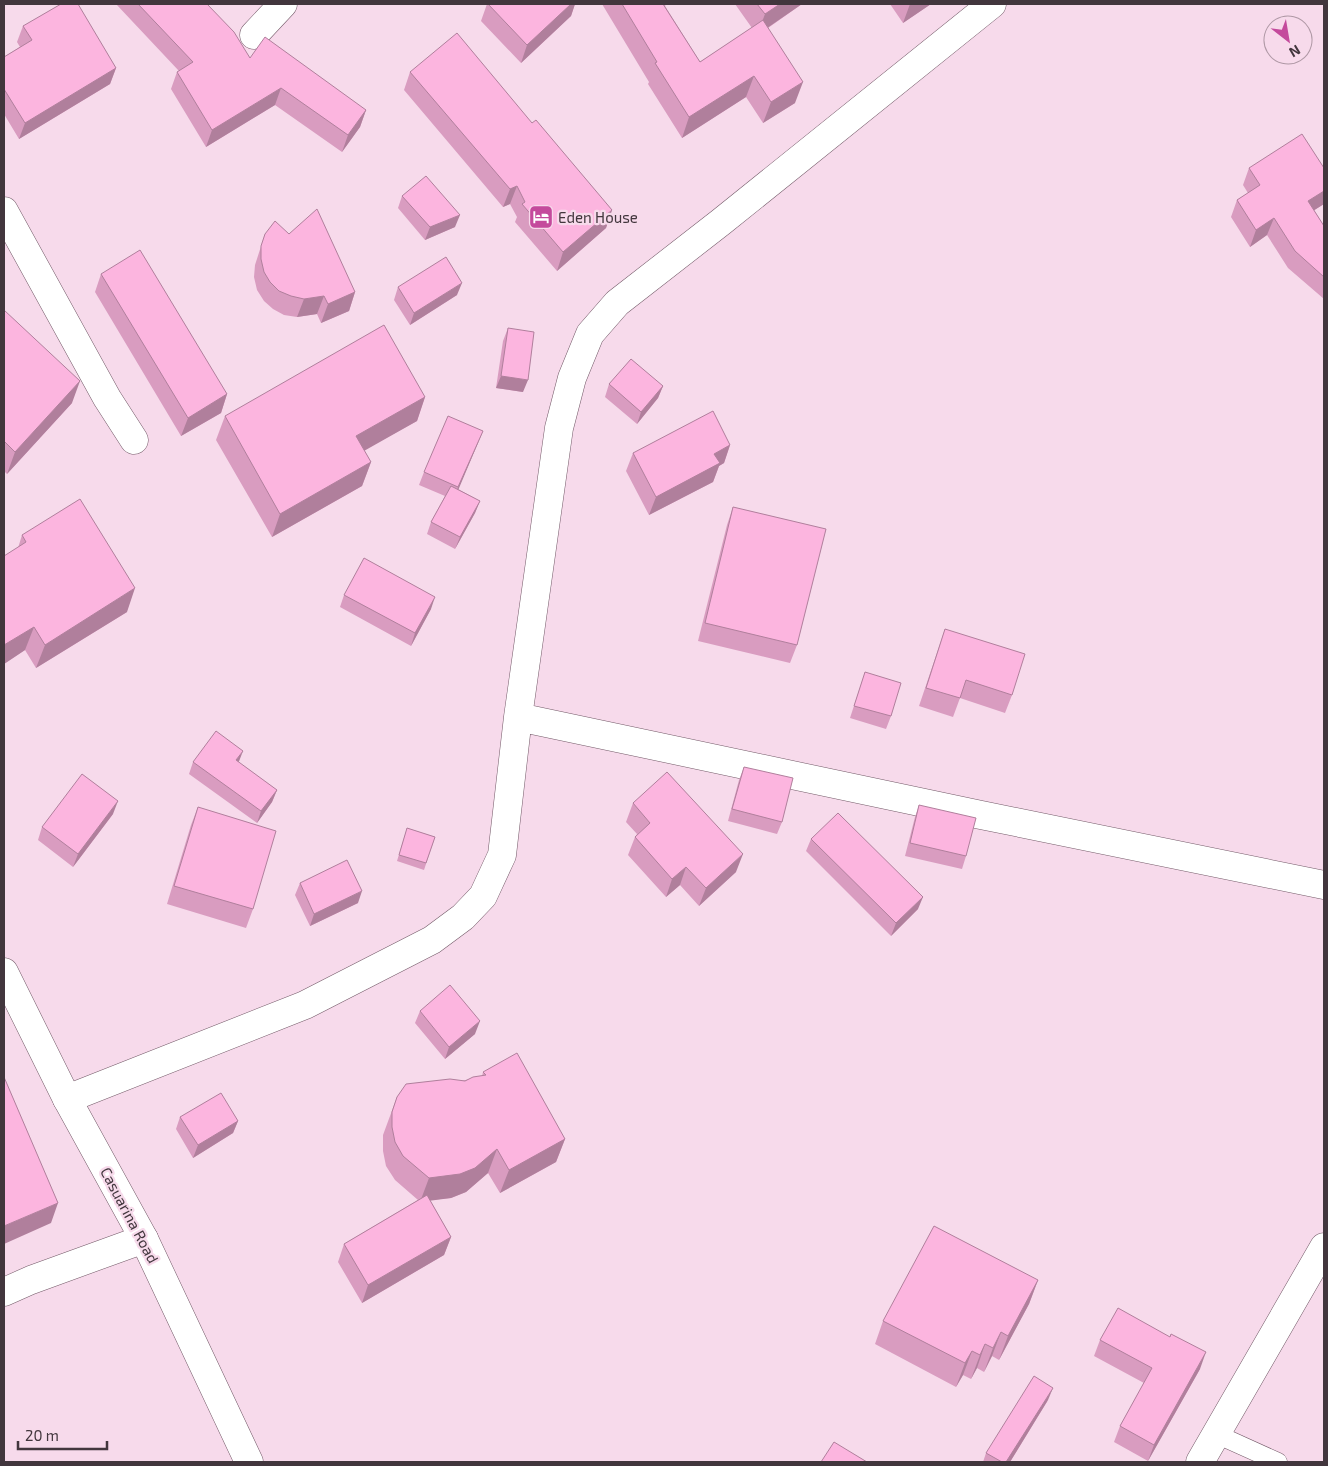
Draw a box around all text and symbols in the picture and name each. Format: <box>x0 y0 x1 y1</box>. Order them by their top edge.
north arrow <box>1263 15 1313 65</box>
text: N <box>1286 42 1304 61</box>
hotel icon: Eden House <box>528 204 554 230</box>
place label: Eden House <box>558 208 638 226</box>
street label: Casuarina Road <box>97 1164 163 1266</box>
scale bar <box>18 1418 106 1450</box>
text: 20 m <box>25 1426 59 1444</box>

